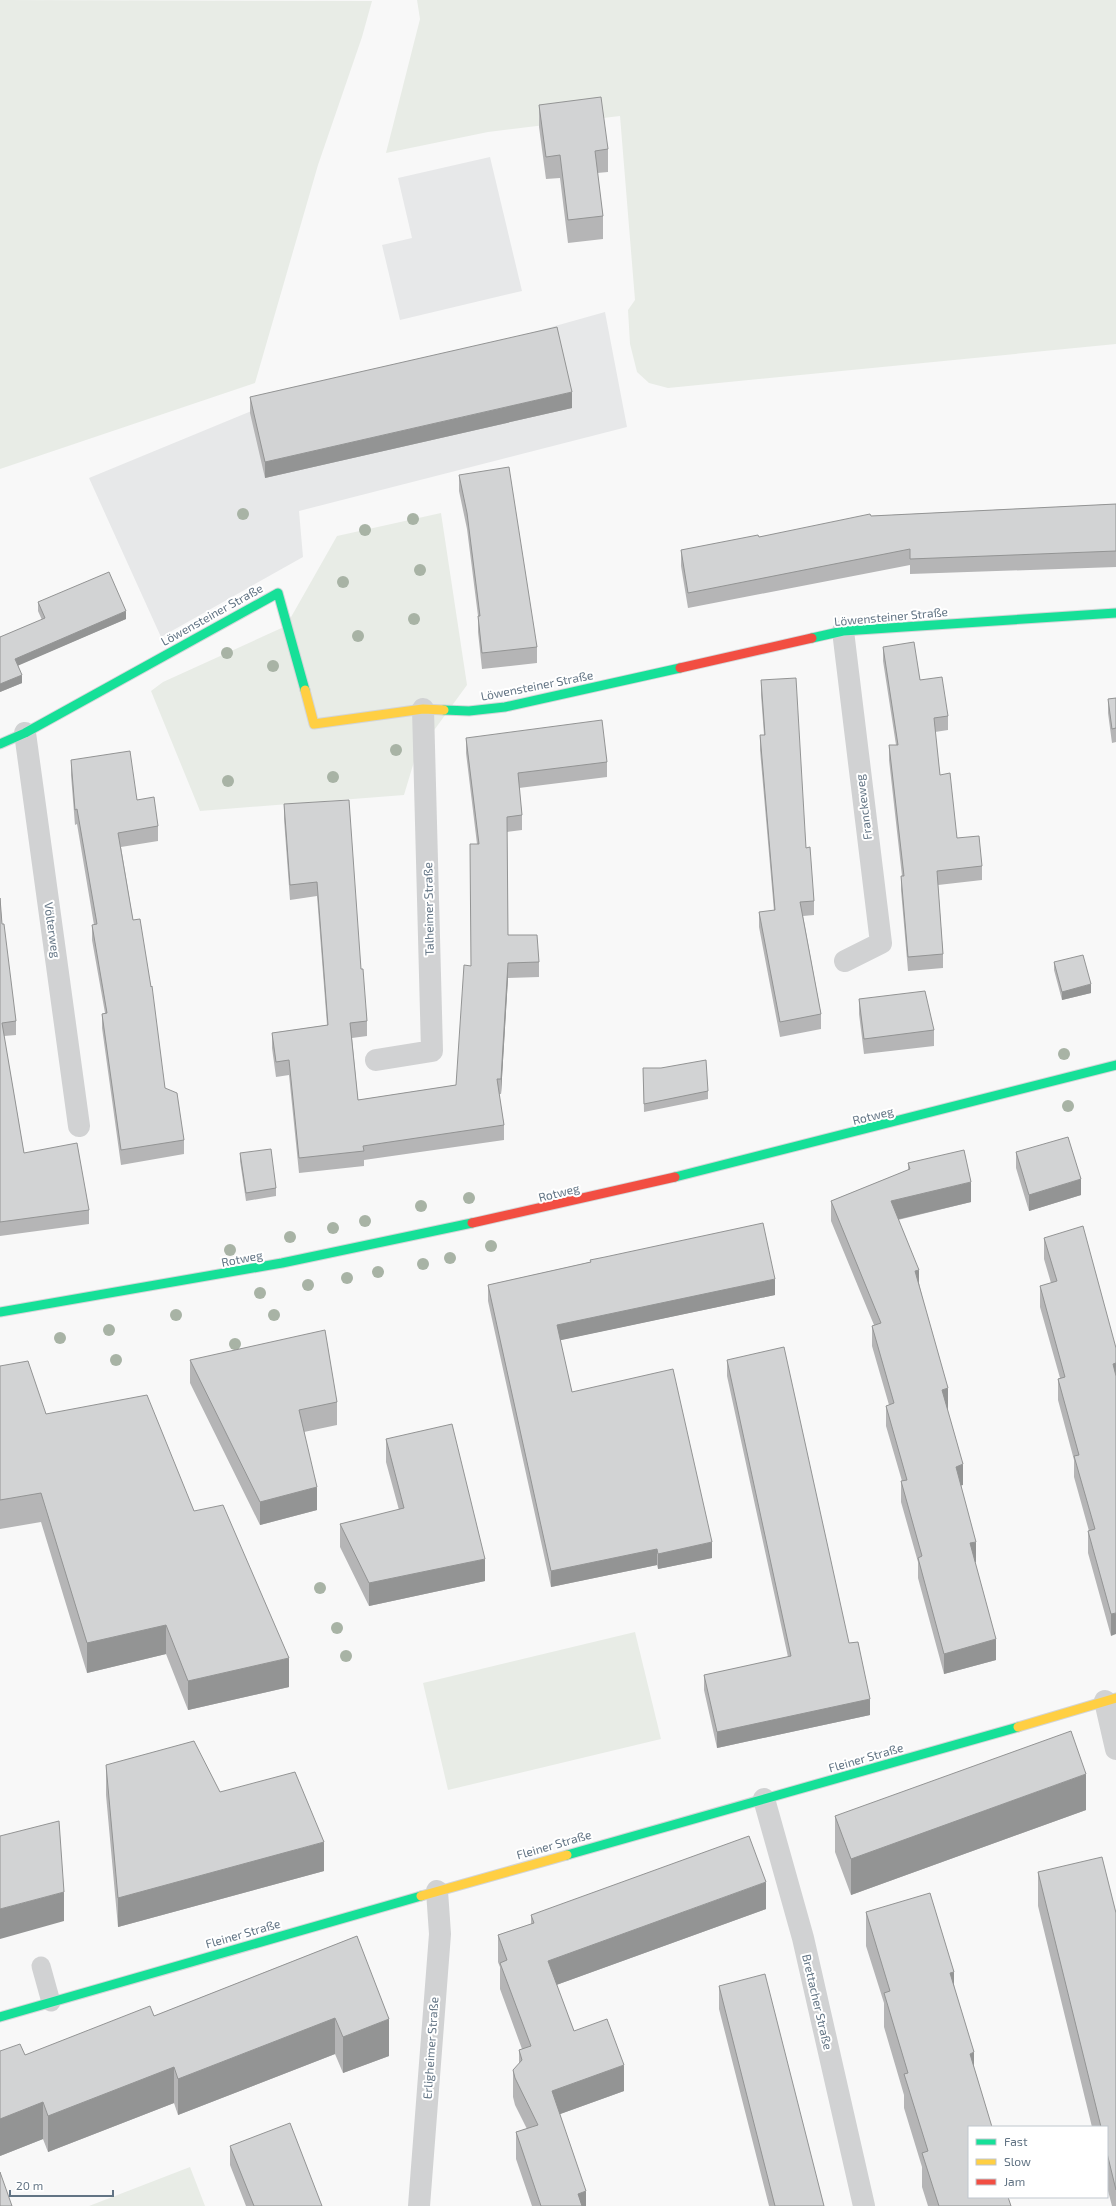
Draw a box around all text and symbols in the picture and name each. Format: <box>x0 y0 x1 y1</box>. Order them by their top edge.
street label: Löwensteiner Straße <box>158 580 265 648</box>
street label: Löwensteiner Straße <box>833 604 948 628</box>
street label: Löwensteiner Straße <box>479 667 594 703</box>
street label: Franckeweg <box>852 773 874 841</box>
street label: Talheimer Straße <box>420 862 436 956</box>
street label: Völterweg <box>42 901 64 959</box>
street label: Rotweg <box>851 1103 895 1127</box>
street label: Rotweg <box>537 1180 581 1204</box>
street label: Rotweg <box>220 1247 264 1269</box>
street label: Fleiner Straße <box>827 1740 905 1774</box>
street label: Fleiner Straße <box>515 1827 593 1861</box>
street label: Fleiner Straße <box>204 1916 282 1950</box>
street label: Brettacher Straße <box>800 1952 836 2051</box>
street label: Erligheimer Straße <box>419 1996 441 2100</box>
legend <box>968 2126 1108 2198</box>
text: Fast <box>1004 2134 1028 2148</box>
text: Slow <box>1004 2154 1031 2168</box>
scale bar <box>10 2172 113 2198</box>
text: Jam <box>1004 2174 1025 2188</box>
text: 20 m <box>16 2178 43 2192</box>

